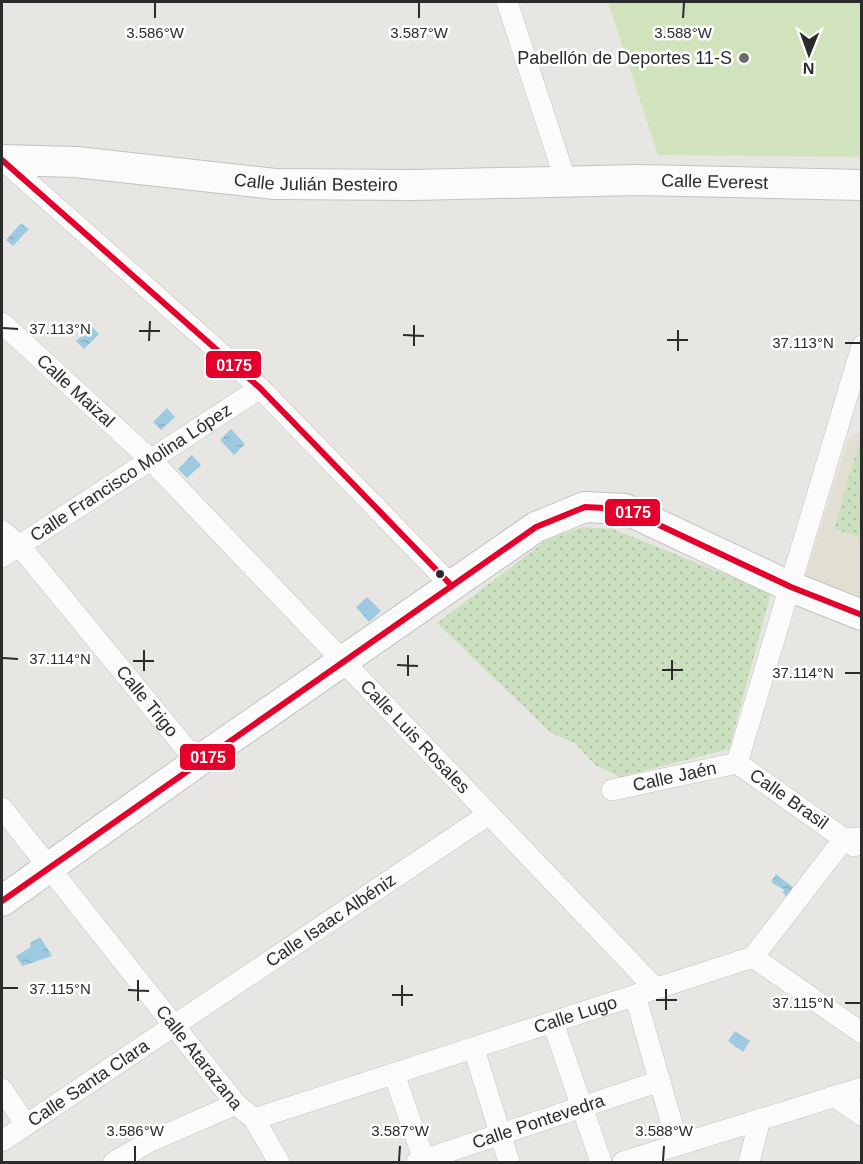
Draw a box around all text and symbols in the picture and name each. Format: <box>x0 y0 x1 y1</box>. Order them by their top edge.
text: 3.586°W <box>126 24 185 41</box>
text: 3.587°W <box>390 24 449 41</box>
text: 3.588°W <box>654 24 713 41</box>
north arrow <box>779 24 839 84</box>
place label: Pabellón de Deportes 11-S <box>517 48 732 68</box>
marker: Pabellón de Deportes 11-S <box>737 51 751 65</box>
text: N <box>803 60 815 77</box>
street label: Calle Julián Besteiro <box>233 170 398 195</box>
street label: Calle Everest <box>661 171 768 193</box>
text: 37.113°N <box>29 320 91 337</box>
text: 37.113°N <box>772 334 834 351</box>
street label: Calle Maizal <box>33 350 118 431</box>
line badge: 0175 <box>205 350 262 379</box>
text: 0175 <box>216 357 252 374</box>
street label: Calle Francisco Molina López <box>27 400 235 546</box>
line badge: 0175 <box>604 498 661 527</box>
text: 0175 <box>615 504 651 521</box>
unlabelled marker <box>434 568 446 580</box>
text: 37.114°N <box>29 650 91 667</box>
street label: Calle Trigo <box>112 662 182 741</box>
text: 37.114°N <box>772 664 834 681</box>
street label: Calle Luis Rosales <box>356 676 474 798</box>
line badge: 0175 <box>179 743 236 771</box>
text: 0175 <box>190 749 226 766</box>
street label: Calle Jaén <box>631 758 718 795</box>
street label: Calle Brasil <box>746 765 832 833</box>
street label: Calle Isaac Albéniz <box>262 870 400 971</box>
text: 37.115°N <box>29 980 91 997</box>
street label: Calle Lugo <box>531 992 620 1037</box>
text: 37.115°N <box>772 994 834 1011</box>
street label: Calle Atarazana <box>152 1001 247 1114</box>
street label: Calle Santa Clara <box>24 1035 153 1131</box>
street label: Calle Pontevedra <box>470 1090 608 1153</box>
text: 3.586°W <box>106 1122 165 1139</box>
text: 3.587°W <box>371 1122 430 1139</box>
text: 3.588°W <box>635 1122 694 1139</box>

